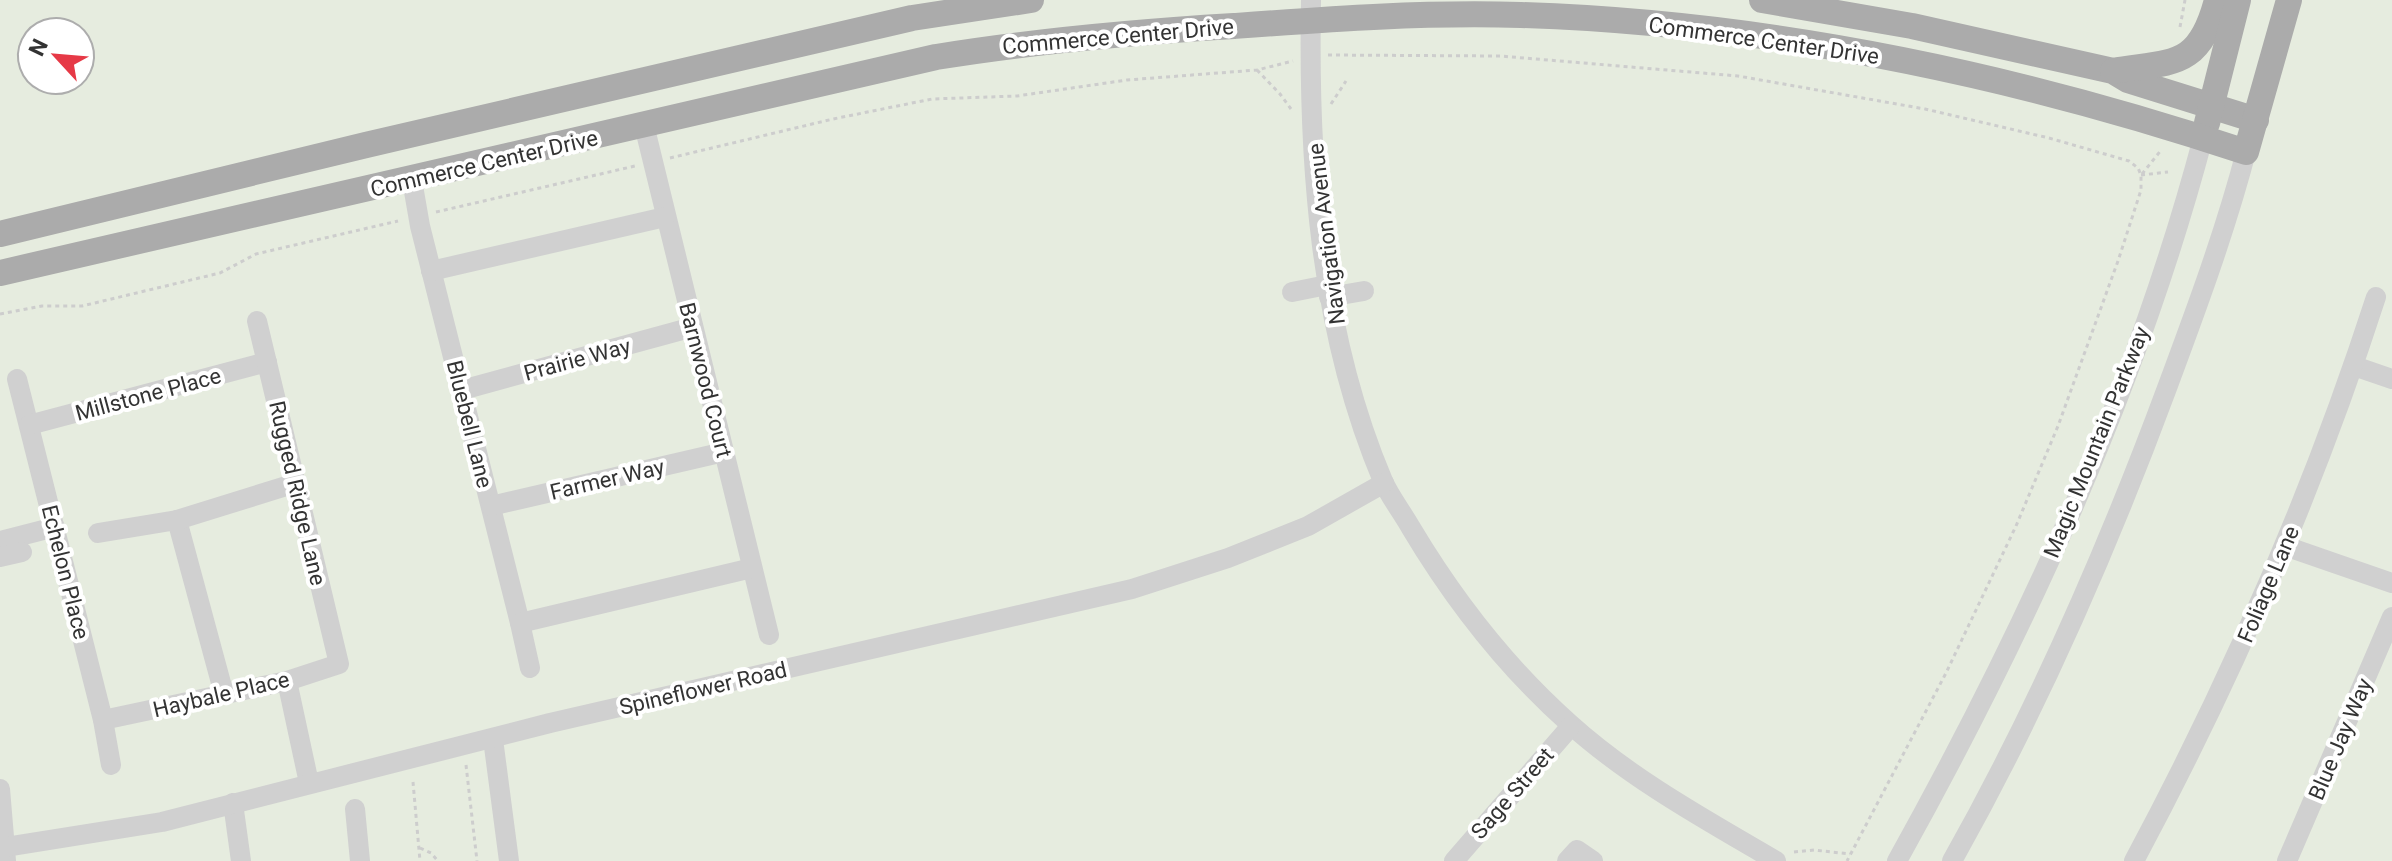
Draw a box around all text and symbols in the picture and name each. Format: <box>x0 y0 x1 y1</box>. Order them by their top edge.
street label: Commerce Center Drive <box>1647 12 1881 69</box>
street label: Commerce Center Drive <box>1001 14 1235 59</box>
north arrow <box>16 16 96 96</box>
text: N <box>24 35 53 60</box>
street label: Commerce Center Drive <box>368 125 600 202</box>
street label: Navigation Avenue <box>1303 142 1350 326</box>
street label: Barnwood Court <box>674 300 737 460</box>
street label: Magic Mountain Parkway <box>2039 322 2155 561</box>
street label: Prairie Way <box>521 333 634 386</box>
street label: Bluebell Lane <box>442 358 497 491</box>
street label: Millstone Place <box>73 363 224 426</box>
street label: Rugged Ridge Lane <box>264 399 331 588</box>
street label: Farmer Way <box>548 454 667 505</box>
street label: Echelon Place <box>37 502 94 642</box>
street label: Foliage Lane <box>2233 522 2304 646</box>
street label: Spineflower Road <box>617 657 789 720</box>
street label: Haybale Place <box>151 667 292 722</box>
street label: Blue Jay Way <box>2304 674 2377 804</box>
street label: Sage Street <box>1466 743 1559 844</box>

